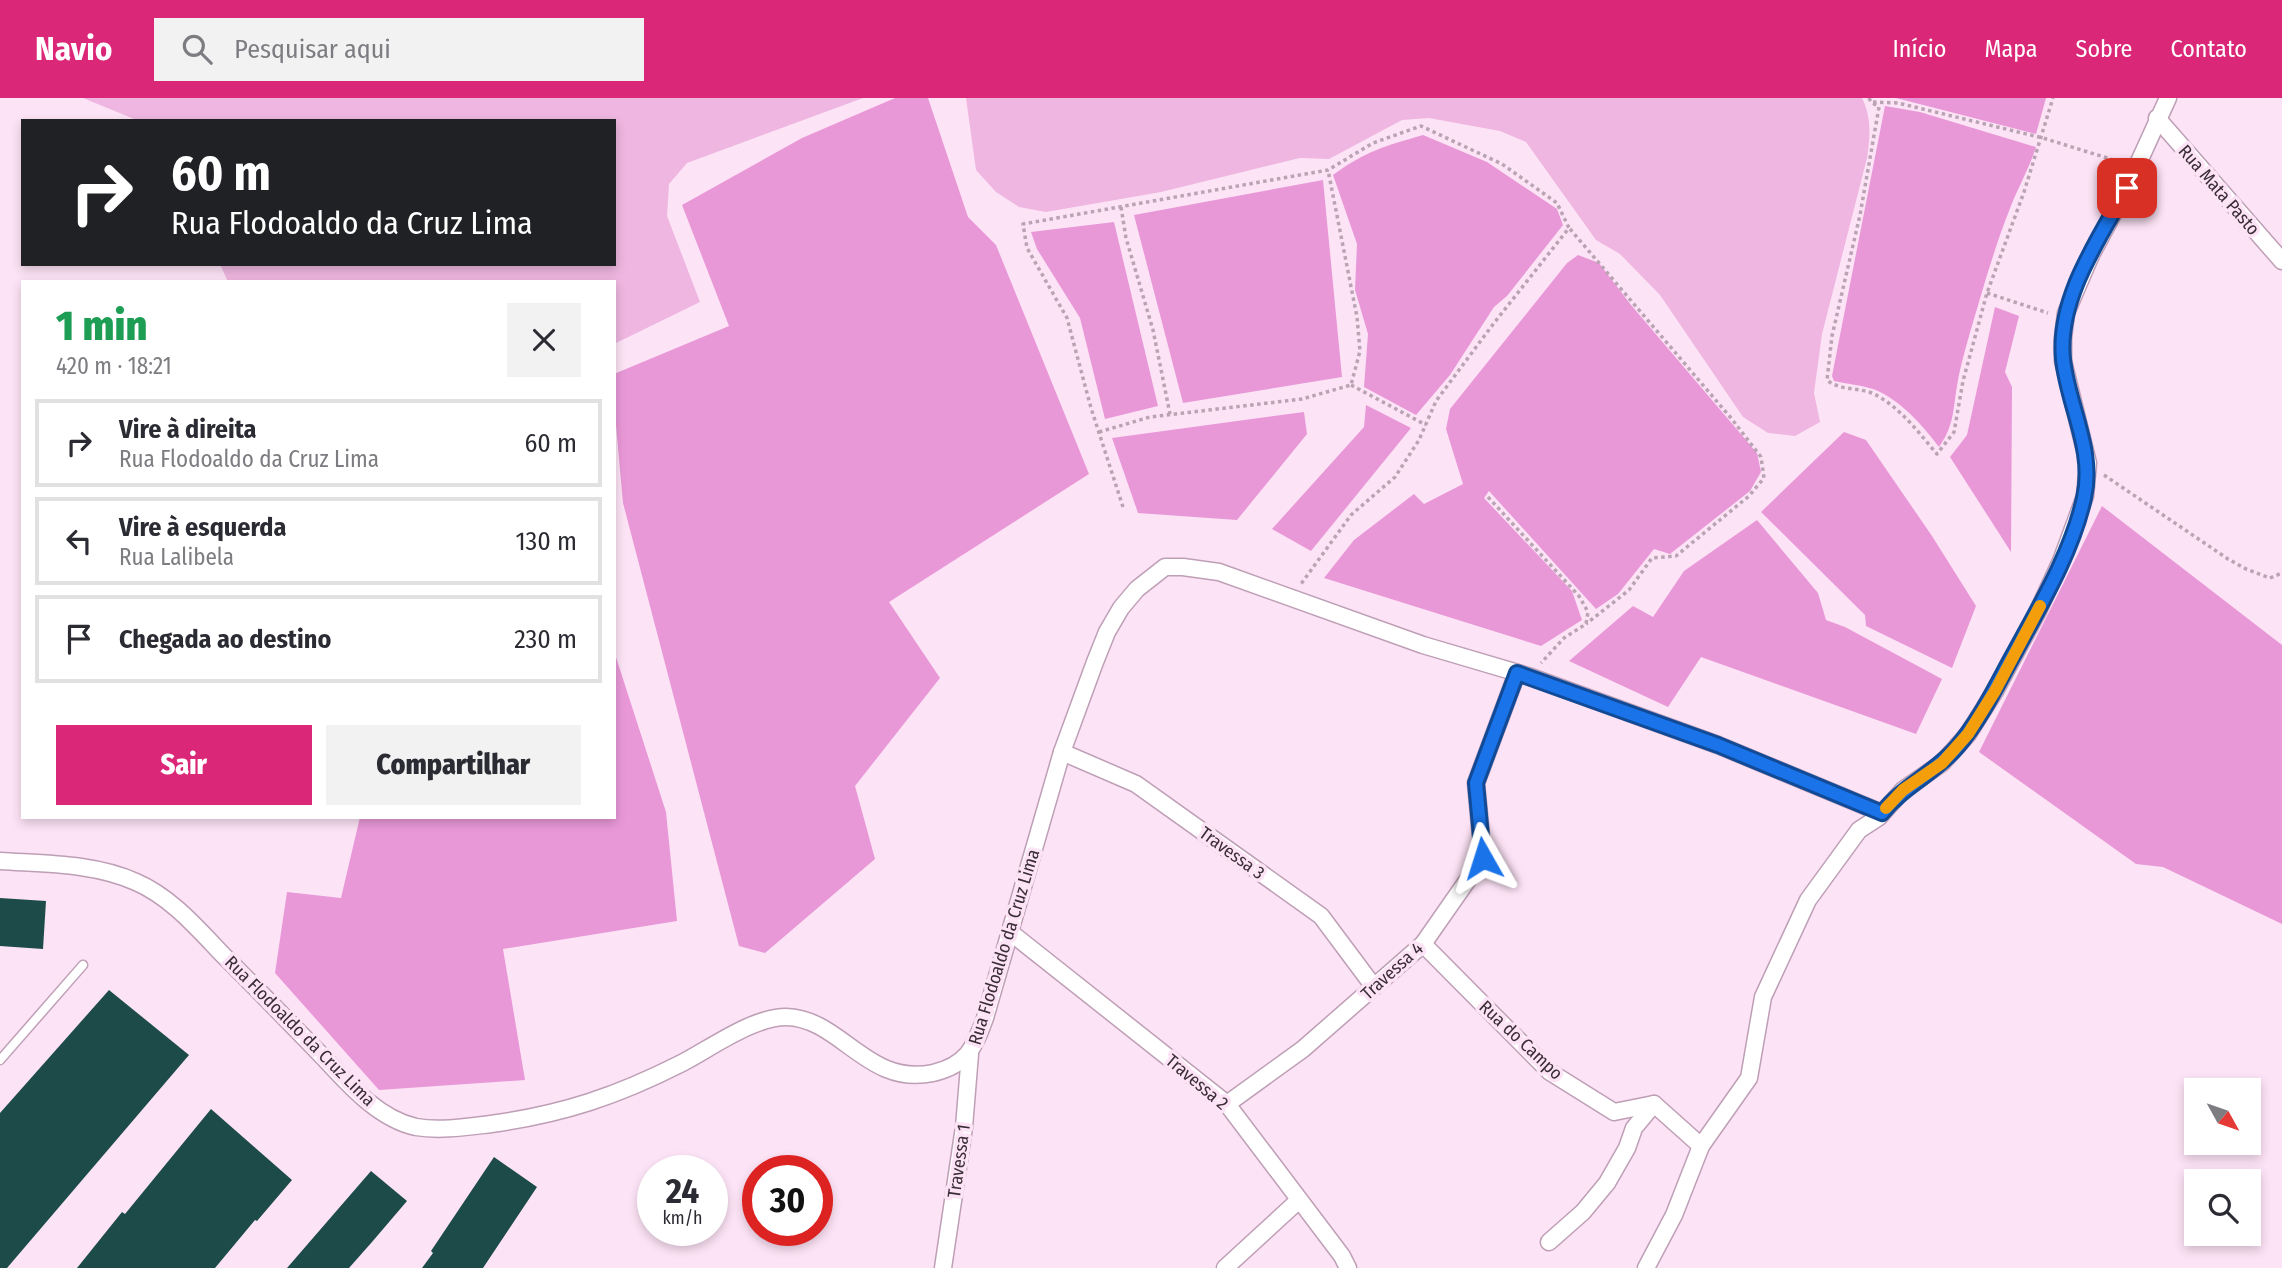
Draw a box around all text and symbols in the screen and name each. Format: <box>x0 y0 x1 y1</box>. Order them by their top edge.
search box <box>154 18 644 81</box>
text: Navio <box>35 29 112 69</box>
icon: search <box>178 30 216 68</box>
text: Pesquisar aqui <box>234 34 391 65</box>
text: Início <box>1893 35 1946 63</box>
text: Mapa <box>1984 35 2038 63</box>
text: Sobre <box>2076 35 2132 63</box>
text: Contato <box>2170 35 2247 63</box>
street label: Rua Mata Pasto <box>2174 140 2264 240</box>
text: 60 m <box>171 144 271 203</box>
icon: right <box>56 147 147 238</box>
pin <box>2097 158 2157 218</box>
icon: arrive <box>2108 169 2146 207</box>
text: Rua Flodoaldo da Cruz Lima <box>171 204 533 242</box>
text: 1 min <box>56 301 147 351</box>
button: close <box>507 303 581 377</box>
text: 420 m · 18:21 <box>56 352 172 380</box>
text: Vire à direita <box>119 414 257 445</box>
icon: right <box>60 424 98 462</box>
text: 60 m <box>524 428 577 459</box>
text: Rua Flodoaldo da Cruz Lima <box>119 445 379 473</box>
text: Vire à esquerda <box>119 512 286 543</box>
icon: left <box>60 522 98 560</box>
text: 130 m <box>515 526 577 557</box>
text: Rua Lalibela <box>119 543 234 571</box>
icon: arrive <box>60 620 98 658</box>
text: Chegada ao destino <box>119 624 331 655</box>
text: 230 m <box>514 624 577 655</box>
button: Sair <box>56 725 312 805</box>
button: Compartilhar <box>326 725 581 805</box>
position arrow <box>1446 821 1520 895</box>
street label: Travessa 3 <box>1195 822 1269 884</box>
street label: Rua Flodoaldo da Cruz Lima <box>964 846 1044 1048</box>
street label: Travessa 4 <box>1356 937 1428 1005</box>
street label: Rua Flodoaldo da Cruz Lima <box>220 951 380 1111</box>
street label: Rua do Campo <box>1475 996 1567 1084</box>
street label: Travessa 2 <box>1161 1049 1233 1115</box>
north arrow <box>2184 1078 2261 1155</box>
map controls <box>2184 1078 2261 1246</box>
street label: Travessa 1 <box>943 1123 975 1199</box>
speed limit sign: 30 <box>742 1155 833 1246</box>
button: search <box>2184 1169 2261 1246</box>
text: 24 <box>666 1170 699 1212</box>
text: km/h <box>662 1207 703 1229</box>

